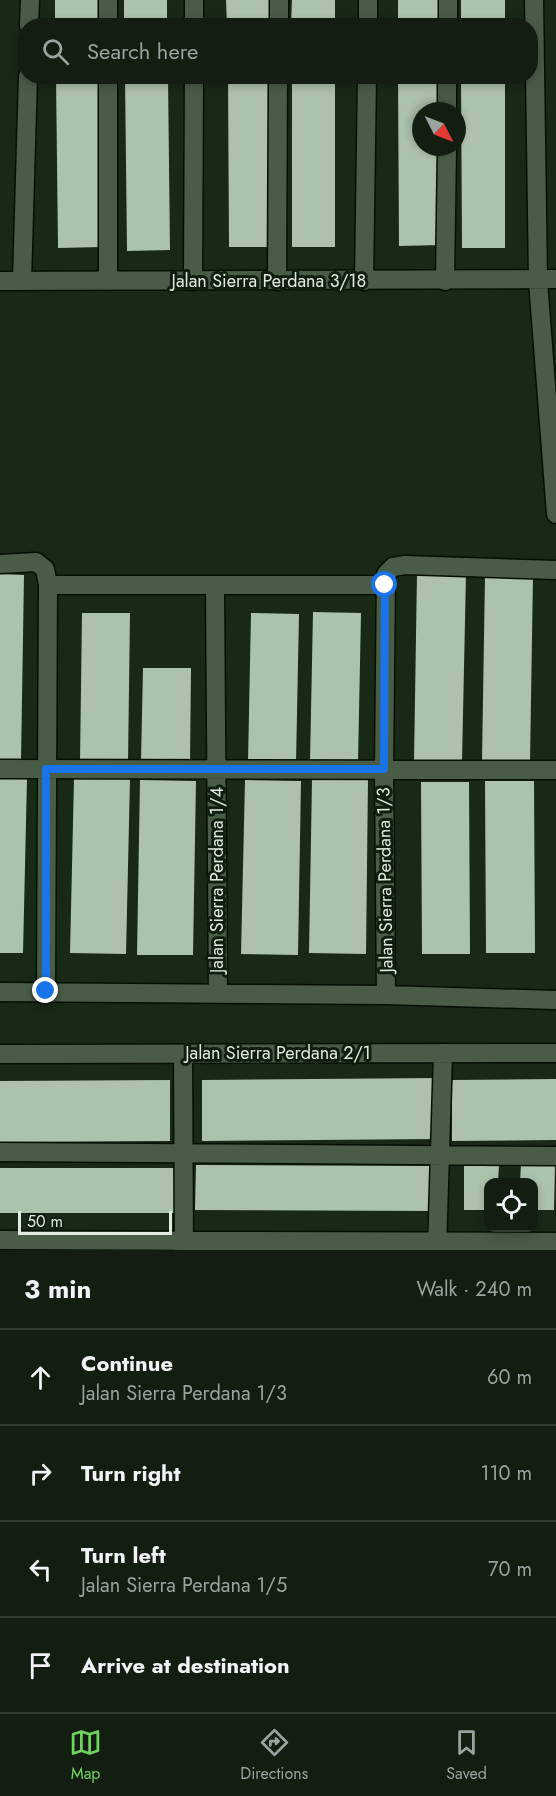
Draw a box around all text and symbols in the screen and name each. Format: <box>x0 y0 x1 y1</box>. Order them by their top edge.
search box <box>18 18 538 84</box>
icon: search <box>39 35 72 68</box>
text: Search here <box>87 35 198 67</box>
north arrow <box>412 102 466 156</box>
street label: Jalan Sierra Perdana 3/18 <box>170 268 366 294</box>
route start <box>371 571 397 597</box>
street label: Jalan Sierra Perdana 1/4 <box>204 787 230 975</box>
street label: Jalan Sierra Perdana 1/3 <box>370 787 400 975</box>
route end <box>32 977 58 1003</box>
street label: Jalan Sierra Perdana 2/1 <box>183 1040 371 1066</box>
map controls <box>484 1178 538 1232</box>
button: locate <box>484 1178 538 1232</box>
scale bar <box>18 1208 172 1236</box>
text: 50 m <box>27 1210 63 1233</box>
text: 3 min <box>24 1270 91 1308</box>
text: Walk · 240 m <box>417 1275 532 1304</box>
text: Continue <box>81 1347 173 1379</box>
icon: ahead <box>24 1361 57 1394</box>
text: 60 m <box>487 1363 532 1392</box>
text: Jalan Sierra Perdana 1/3 <box>81 1379 287 1408</box>
icon: right <box>24 1457 57 1490</box>
text: Turn right <box>81 1457 181 1489</box>
text: 110 m <box>480 1459 532 1488</box>
text: Turn left <box>81 1539 166 1571</box>
icon: left <box>24 1553 57 1586</box>
text: 70 m <box>488 1555 532 1584</box>
text: Jalan Sierra Perdana 1/5 <box>81 1571 287 1600</box>
icon: arrive <box>24 1649 57 1682</box>
text: Arrive at destination <box>81 1649 290 1681</box>
tab: Map <box>69 1726 102 1785</box>
tab: Directions <box>240 1726 308 1785</box>
tab: Saved <box>446 1726 487 1785</box>

